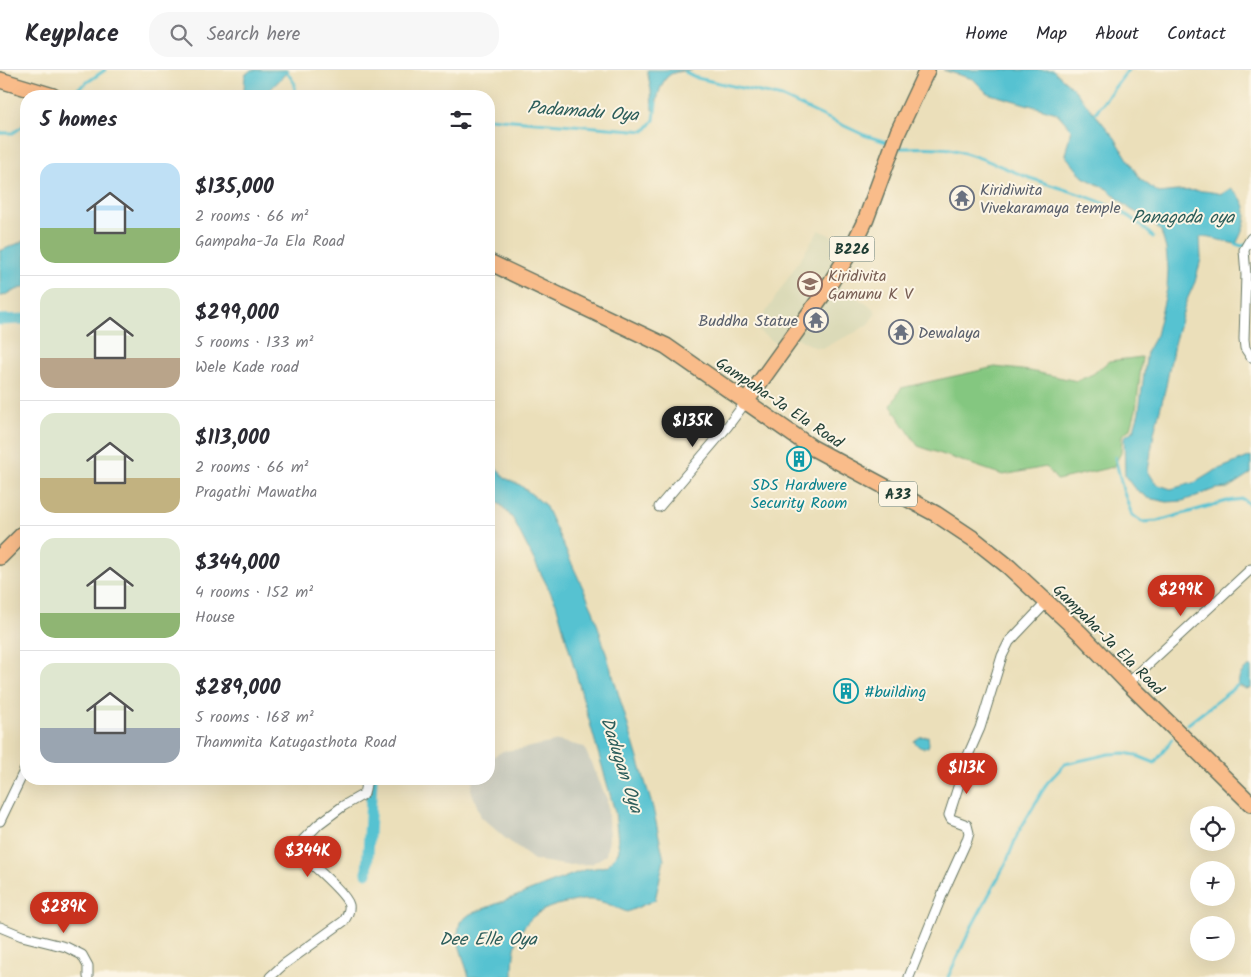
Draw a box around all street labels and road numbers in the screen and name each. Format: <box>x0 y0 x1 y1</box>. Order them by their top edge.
road number: B226 <box>830 236 874 262</box>
street label: Gampaha-Ja Ela Road <box>710 351 849 456</box>
road number: A33 <box>879 482 917 506</box>
street label: Gampaha-Ja Ela Road <box>1046 578 1170 702</box>

